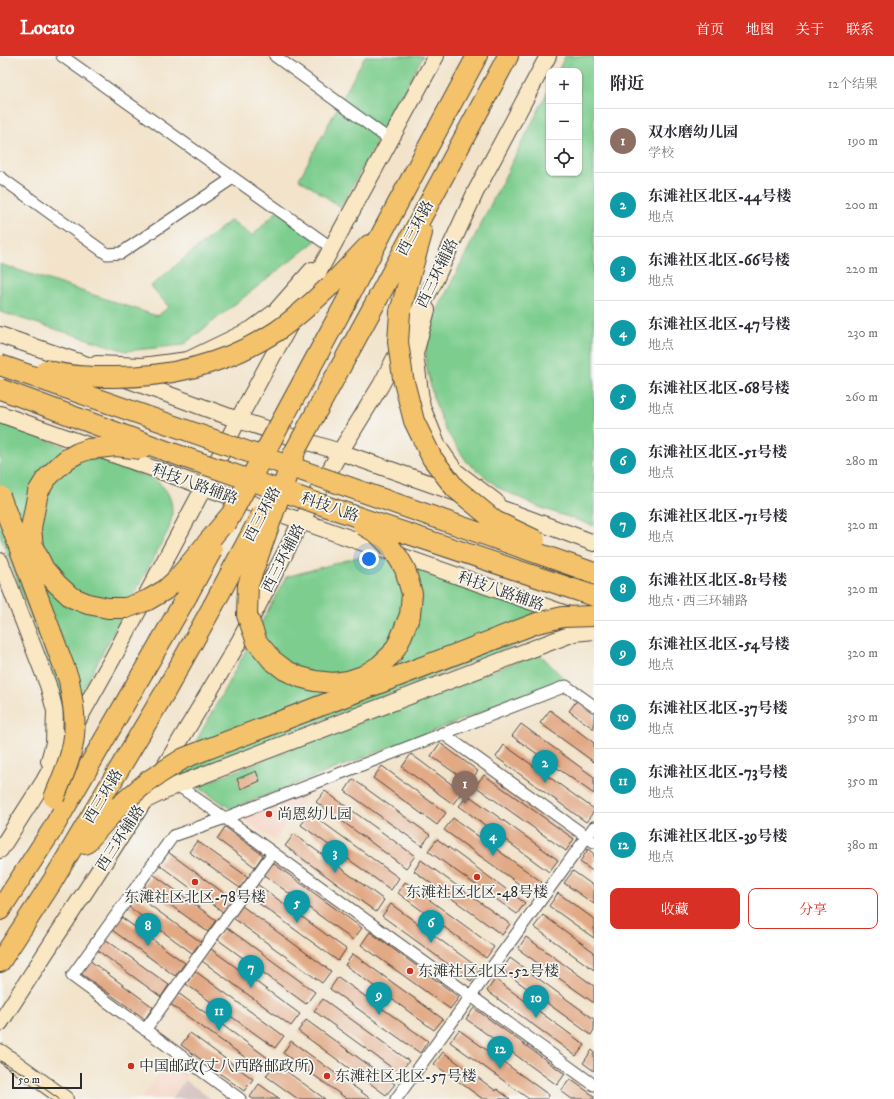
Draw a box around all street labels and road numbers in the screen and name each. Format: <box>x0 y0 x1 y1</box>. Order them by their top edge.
street label: 西三环路 <box>393 197 438 259</box>
street label: 西三环辅路 <box>412 235 462 311</box>
street label: 科技八路辅路 <box>149 460 240 509</box>
street label: 西三环路 <box>240 483 285 545</box>
street label: 科技八路 <box>298 489 361 526</box>
street label: 西三环辅路 <box>258 520 309 596</box>
street label: 科技八路辅路 <box>455 568 546 615</box>
street label: 西三环路 <box>80 766 127 827</box>
street label: 西三环辅路 <box>92 802 149 875</box>

